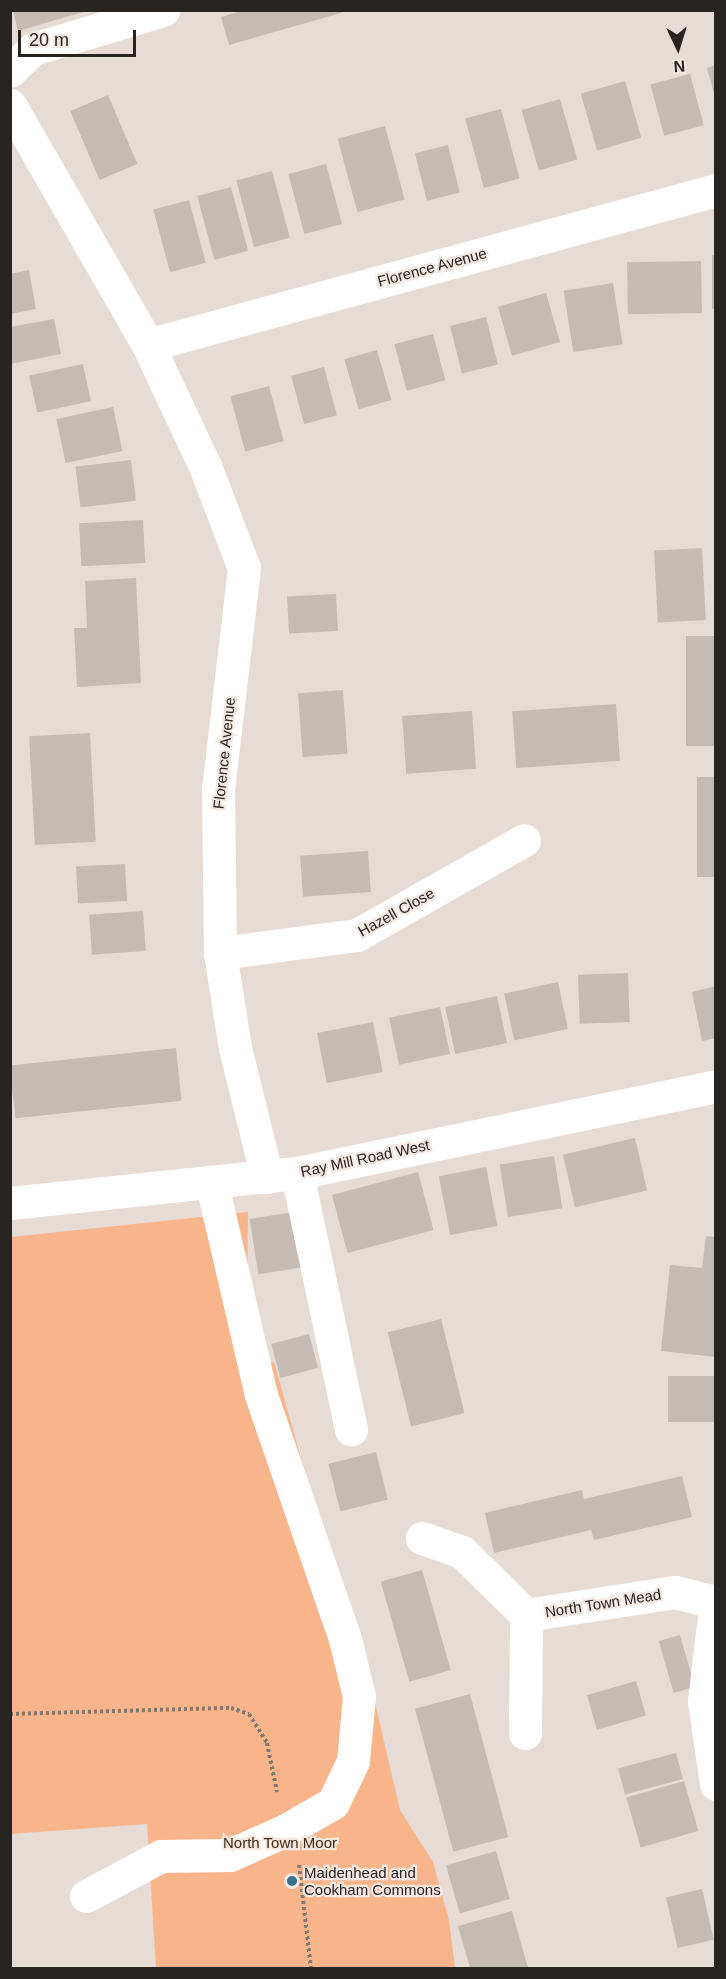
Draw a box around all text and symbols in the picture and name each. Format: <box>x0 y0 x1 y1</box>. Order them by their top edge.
scale bar <box>21 18 140 56</box>
north arrow <box>648 18 708 78</box>
text: 20 m <box>29 30 69 50</box>
text: N <box>673 58 686 75</box>
street label: Florence Avenue <box>375 244 489 290</box>
street label: Florence Avenue <box>209 696 239 810</box>
street label: Hazell Close <box>355 884 437 940</box>
street label: Ray Mill Road West <box>299 1136 431 1180</box>
street label: North Town Mead <box>544 1585 662 1621</box>
park label: North Town Moor <box>223 1834 337 1852</box>
place label: Maidenhead and Cookham Commons <box>304 1863 441 1898</box>
marker: Maidenhead and Cookham Commons <box>285 1874 299 1888</box>

